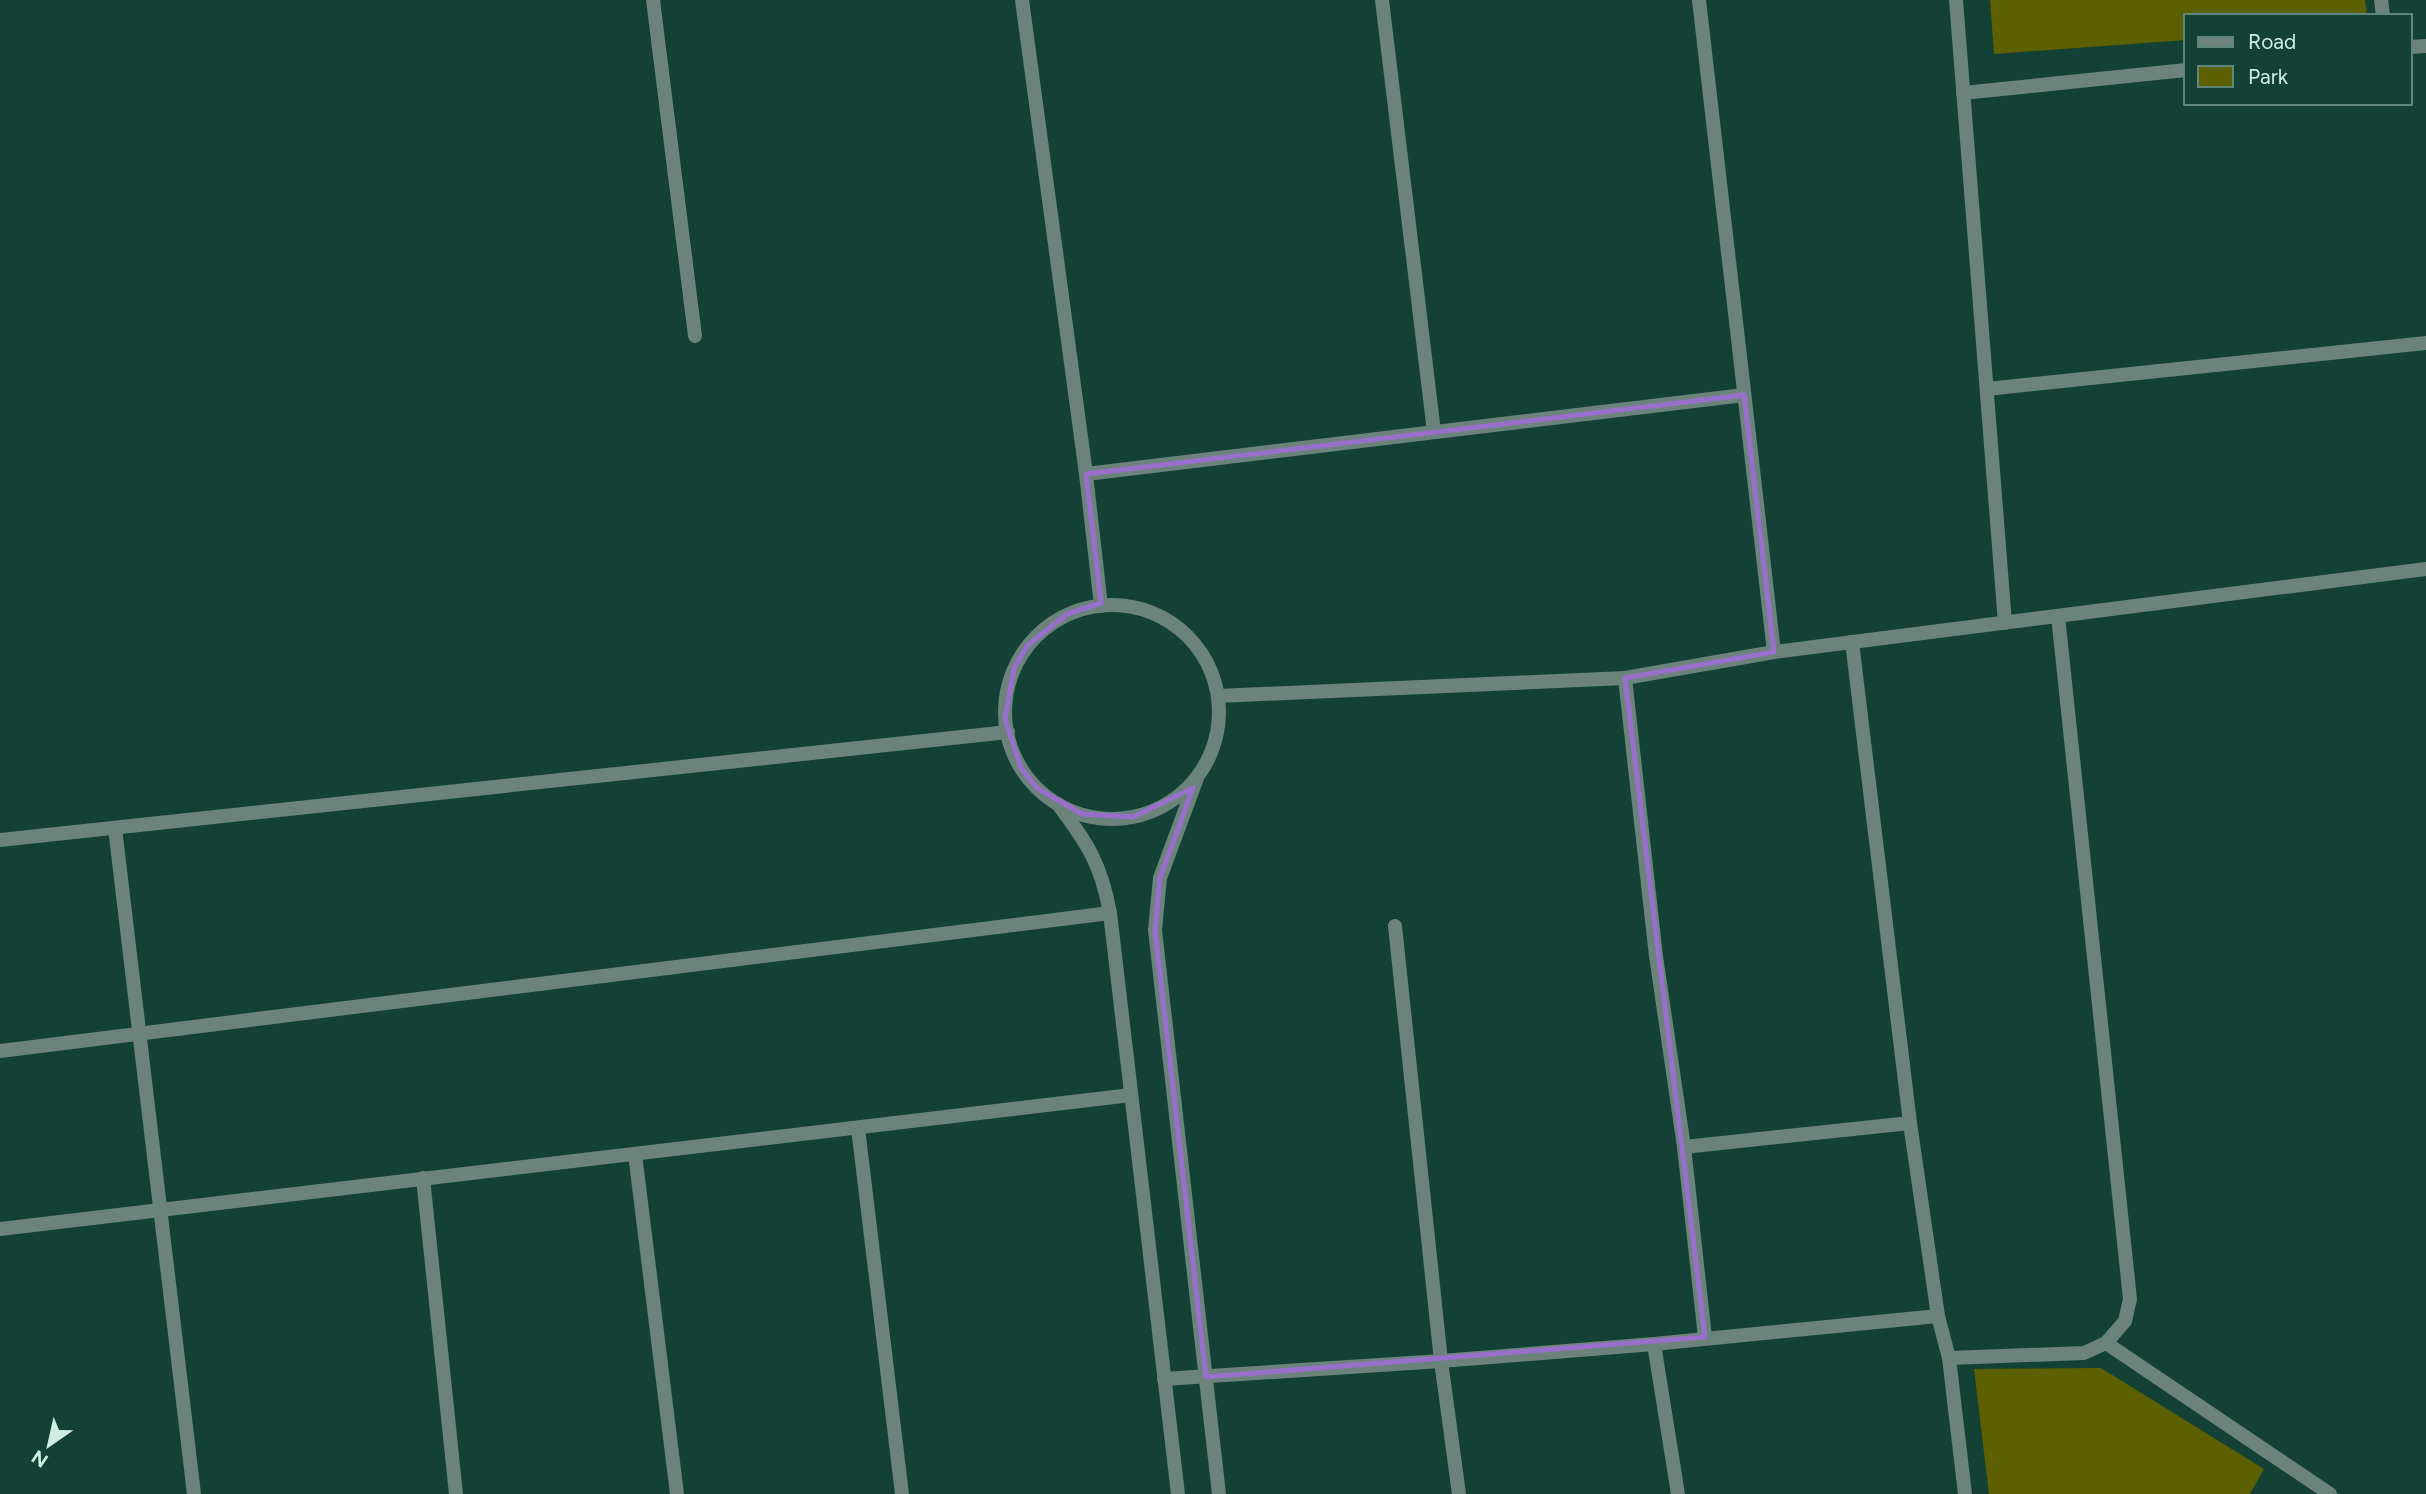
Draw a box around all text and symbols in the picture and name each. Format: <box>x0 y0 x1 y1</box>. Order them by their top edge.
legend <box>2184 14 2412 105</box>
text: Road <box>2248 29 2296 54</box>
text: Park <box>2248 64 2289 89</box>
north arrow <box>14 1410 84 1480</box>
text: N <box>27 1445 52 1472</box>

